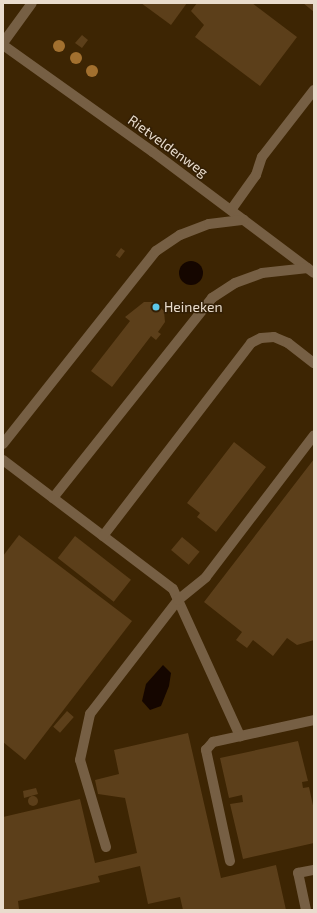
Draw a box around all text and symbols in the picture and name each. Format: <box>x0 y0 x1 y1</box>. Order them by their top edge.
street label: Rietveldenweg <box>125 111 211 181</box>
place label: Heineken <box>164 299 223 315</box>
marker: Heineken <box>151 302 161 312</box>

